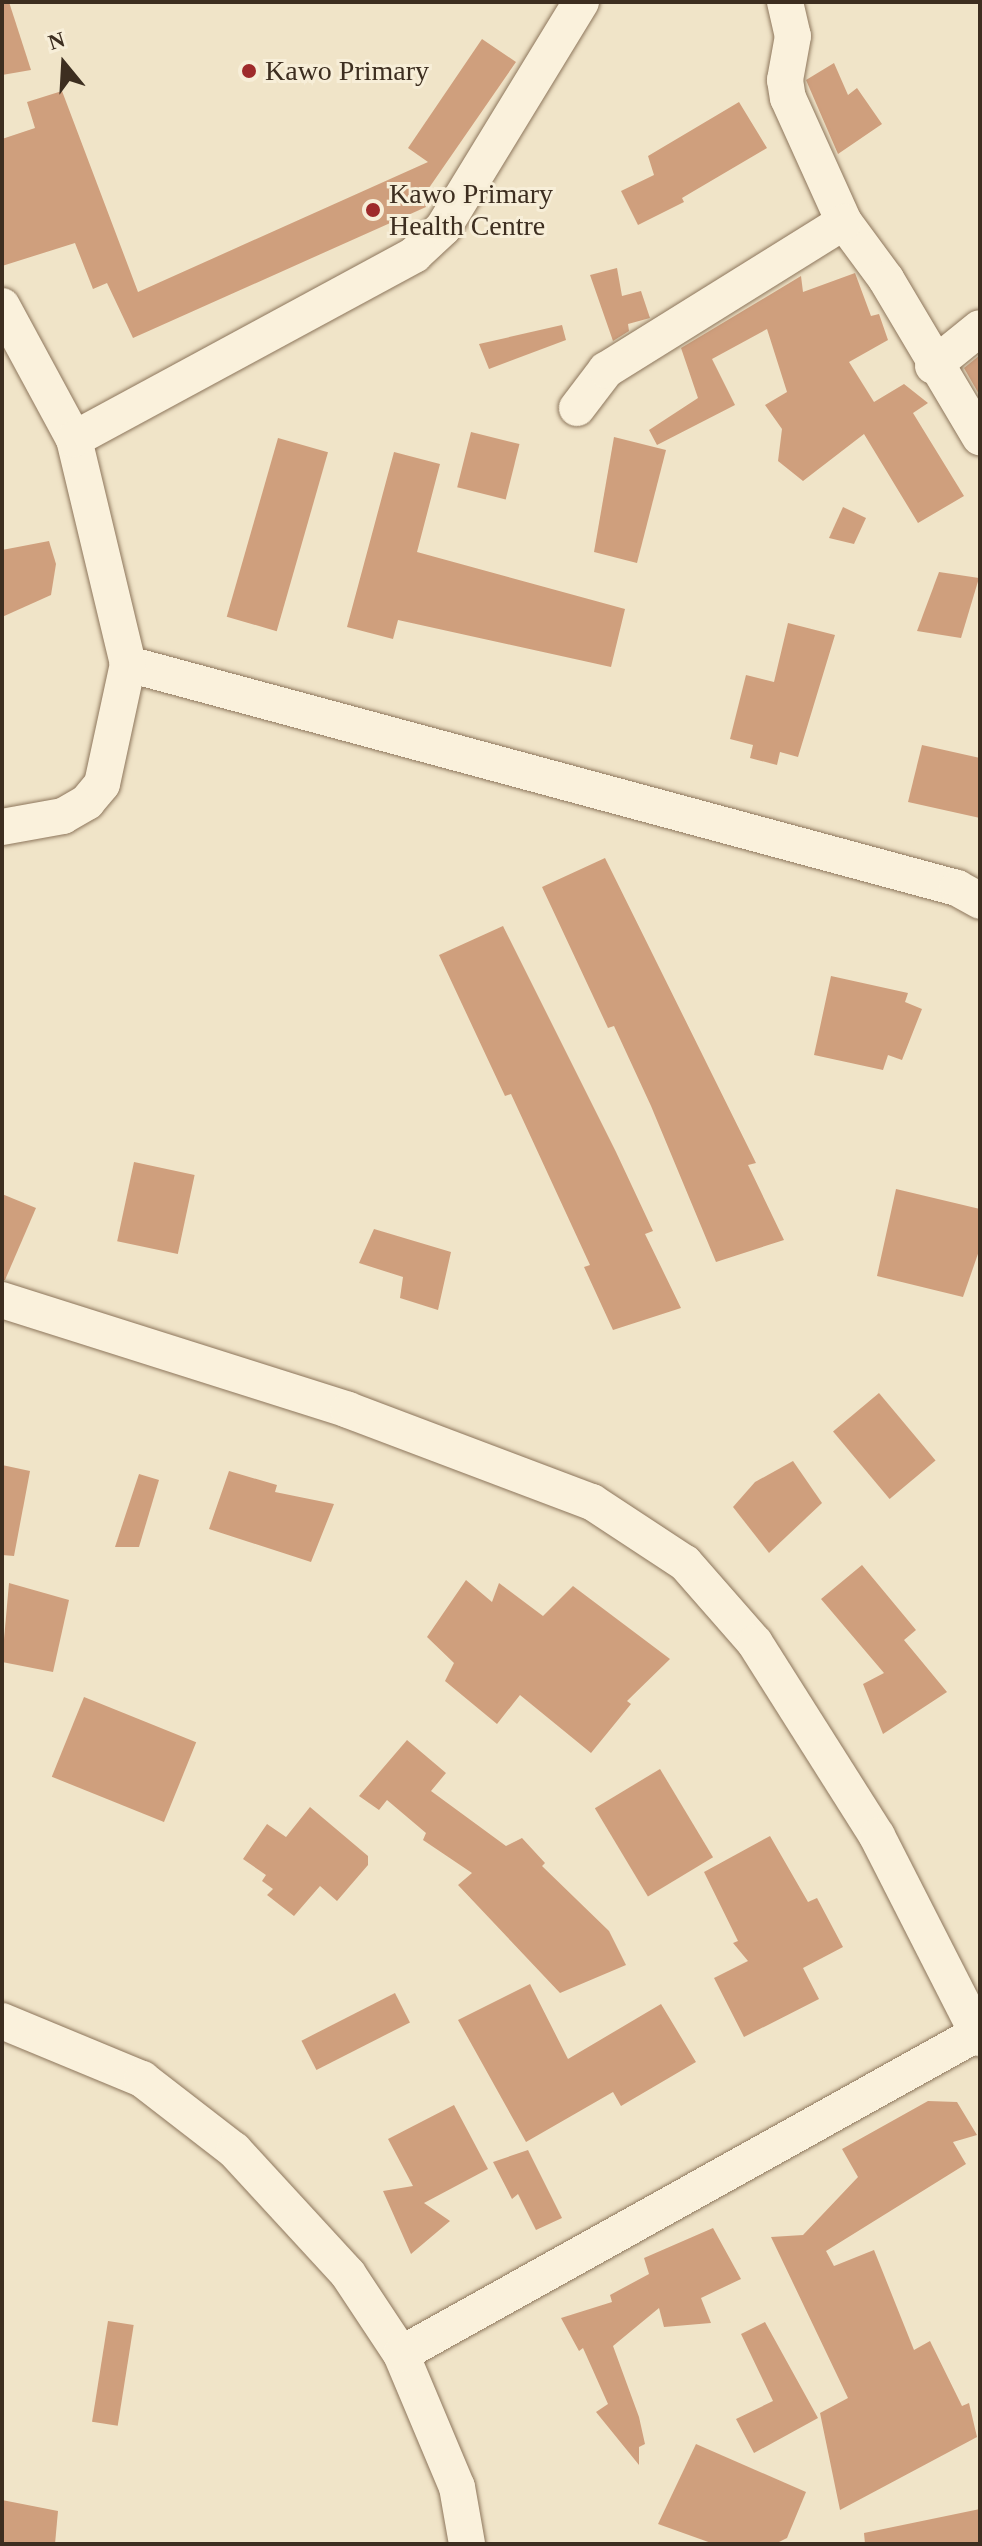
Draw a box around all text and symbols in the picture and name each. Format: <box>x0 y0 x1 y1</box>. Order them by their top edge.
north arrow <box>24 24 104 104</box>
text: N <box>45 26 68 55</box>
place label: Kawo Primary <box>265 54 429 88</box>
marker: Kawo Primary <box>240 62 258 80</box>
place label: Kawo Primary Health Centre <box>389 177 553 243</box>
marker: Kawo Primary Health Centre <box>364 201 382 219</box>

